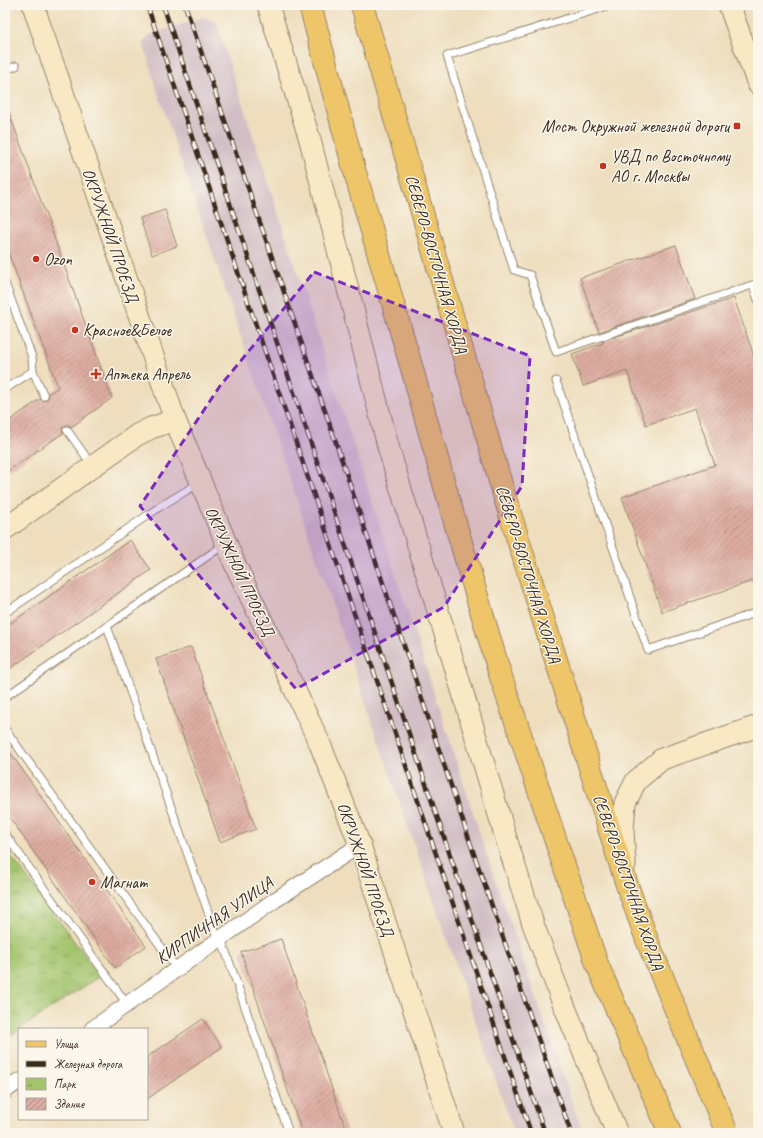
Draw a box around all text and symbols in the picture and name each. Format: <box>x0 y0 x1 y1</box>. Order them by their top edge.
place label: Мост Окружной железной дороги <box>542 116 731 137</box>
marker: Мост Окружной железной дороги <box>732 121 742 131</box>
place label: УВД по Восточному АО г. Москвы <box>611 146 731 187</box>
marker: УВД по Восточному АО г. Москвы <box>598 161 608 171</box>
street label: ОКРУЖНОЙ ПРОЕЗД <box>78 166 144 306</box>
street label: СЕВЕРО-ВОСТОЧНАЯ ХОРДА <box>401 172 472 356</box>
place label: Ozon <box>44 249 72 270</box>
marker: Ozon <box>31 254 41 264</box>
place label: Красное&Белое <box>83 320 172 341</box>
marker: Красное&Белое <box>70 325 80 335</box>
place label: Аптека Апрель <box>104 364 191 385</box>
marker: Аптека Апрель <box>91 369 101 379</box>
street label: СЕВЕРО-ВОСТОЧНАЯ ХОРДА <box>491 483 566 666</box>
street label: ОКРУЖНОЙ ПРОЕЗД <box>200 503 279 641</box>
street label: СЕВЕРО-ВОСТОЧНАЯ ХОРДА <box>589 791 669 973</box>
street label: ОКРУЖНОЙ ПРОЕЗД <box>333 800 399 940</box>
street label: КИРПИЧНАЯ УЛИЦА <box>152 871 278 969</box>
place label: Магнат <box>100 872 148 893</box>
marker: Магнат <box>87 877 97 887</box>
legend <box>18 1028 148 1120</box>
text: Улица <box>54 1036 79 1052</box>
text: Железная дорога <box>54 1056 123 1072</box>
text: Парк <box>54 1076 77 1092</box>
text: Здание <box>54 1096 85 1112</box>

